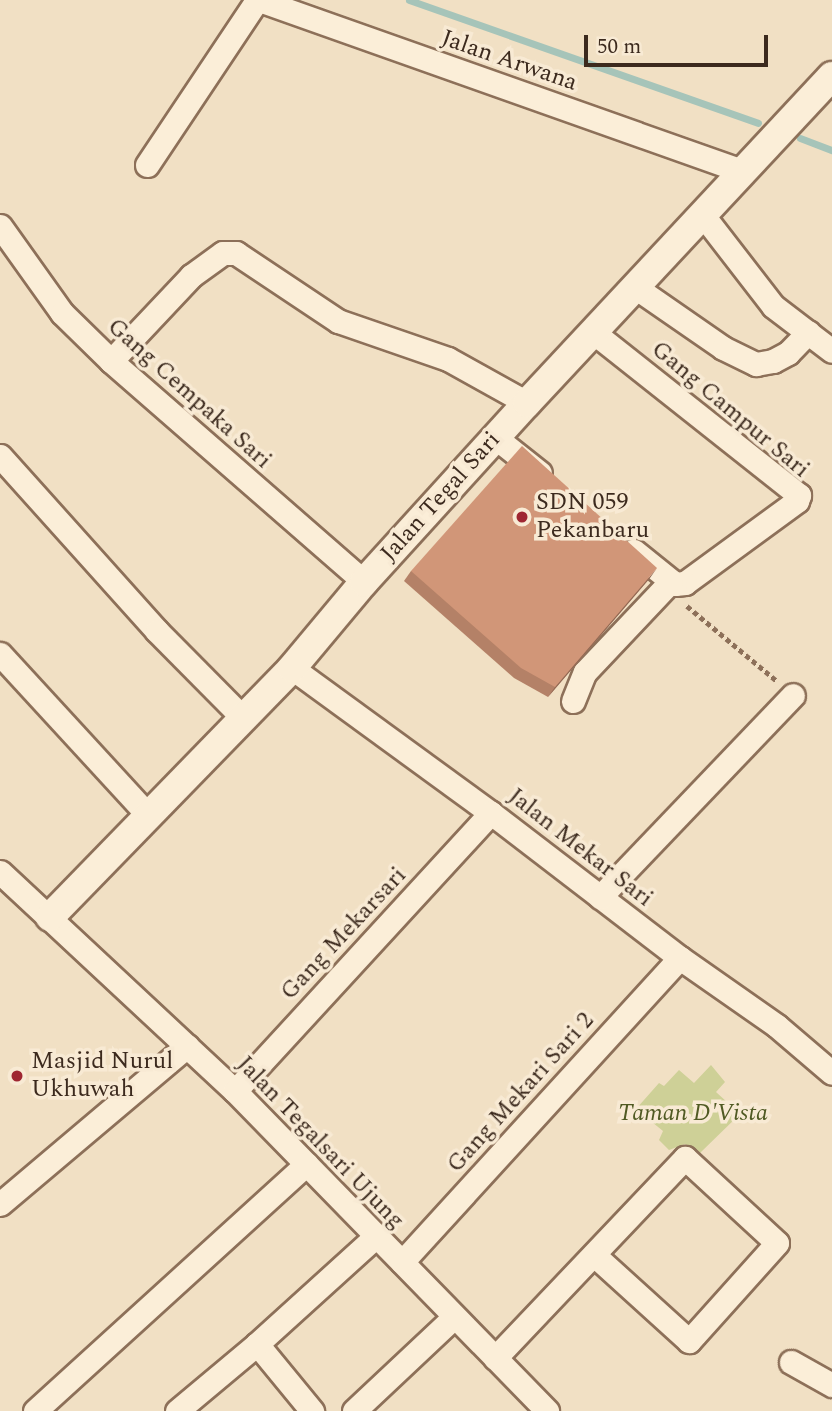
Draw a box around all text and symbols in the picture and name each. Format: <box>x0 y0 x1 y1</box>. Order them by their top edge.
scale bar <box>587 21 771 65</box>
street label: Jalan Arwana <box>437 24 581 98</box>
text: 50 m <box>597 31 641 63</box>
street label: Gang Cempaka Sari <box>101 313 277 475</box>
street label: Gang Campur Sari <box>645 335 815 485</box>
street label: Jalan Tegal Sari <box>375 426 507 568</box>
place label: SDN 059 Pekanbaru <box>536 489 649 545</box>
marker: SDN 059 Pekanbaru <box>514 509 530 525</box>
street label: Jalan Mekar Sari <box>502 782 658 914</box>
street label: Gang Mekarsari <box>275 862 413 1006</box>
street label: Gang Mekari Sari 2 <box>442 1007 600 1179</box>
place label: Masjid Nurul Ukhuwah <box>31 1048 173 1104</box>
street label: Jalan Tegalsari Ujung <box>230 1050 410 1236</box>
marker: Masjid Nurul Ukhuwah <box>9 1068 25 1084</box>
park label: Taman D'Vista <box>618 1100 768 1128</box>

